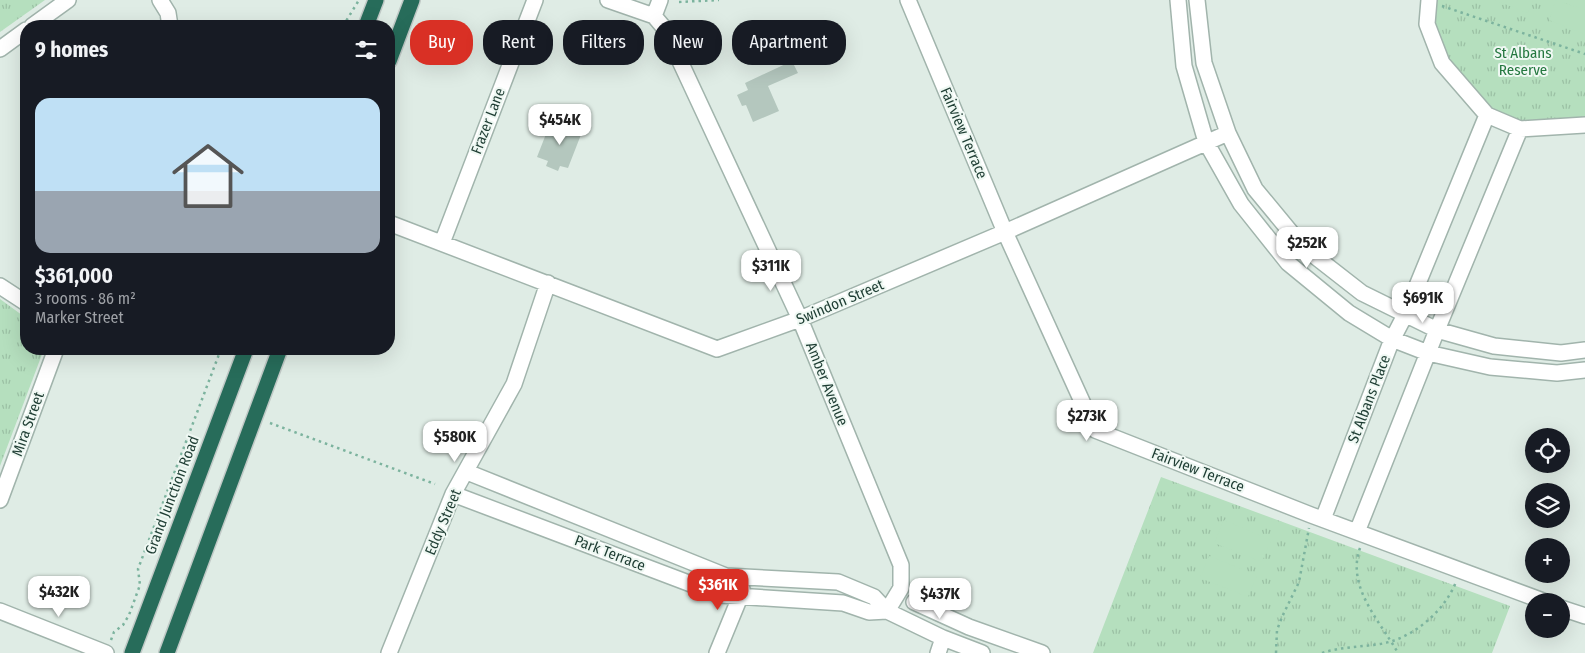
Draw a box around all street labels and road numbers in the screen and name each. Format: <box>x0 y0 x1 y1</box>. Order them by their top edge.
street label: Frazer Lane <box>467 85 509 157</box>
street label: Fairview Terrace <box>937 85 991 181</box>
street label: Swindon Street <box>794 275 886 328</box>
street label: Amber Avenue <box>802 340 852 428</box>
street label: St Albans Place <box>1344 352 1394 446</box>
street label: Mira Street <box>8 389 48 459</box>
street label: Grand Junction Road <box>141 433 203 557</box>
street label: Fairview Terrace <box>1149 444 1247 496</box>
street label: Eddy Street <box>421 486 465 558</box>
street label: Park Terrace <box>572 531 648 575</box>

